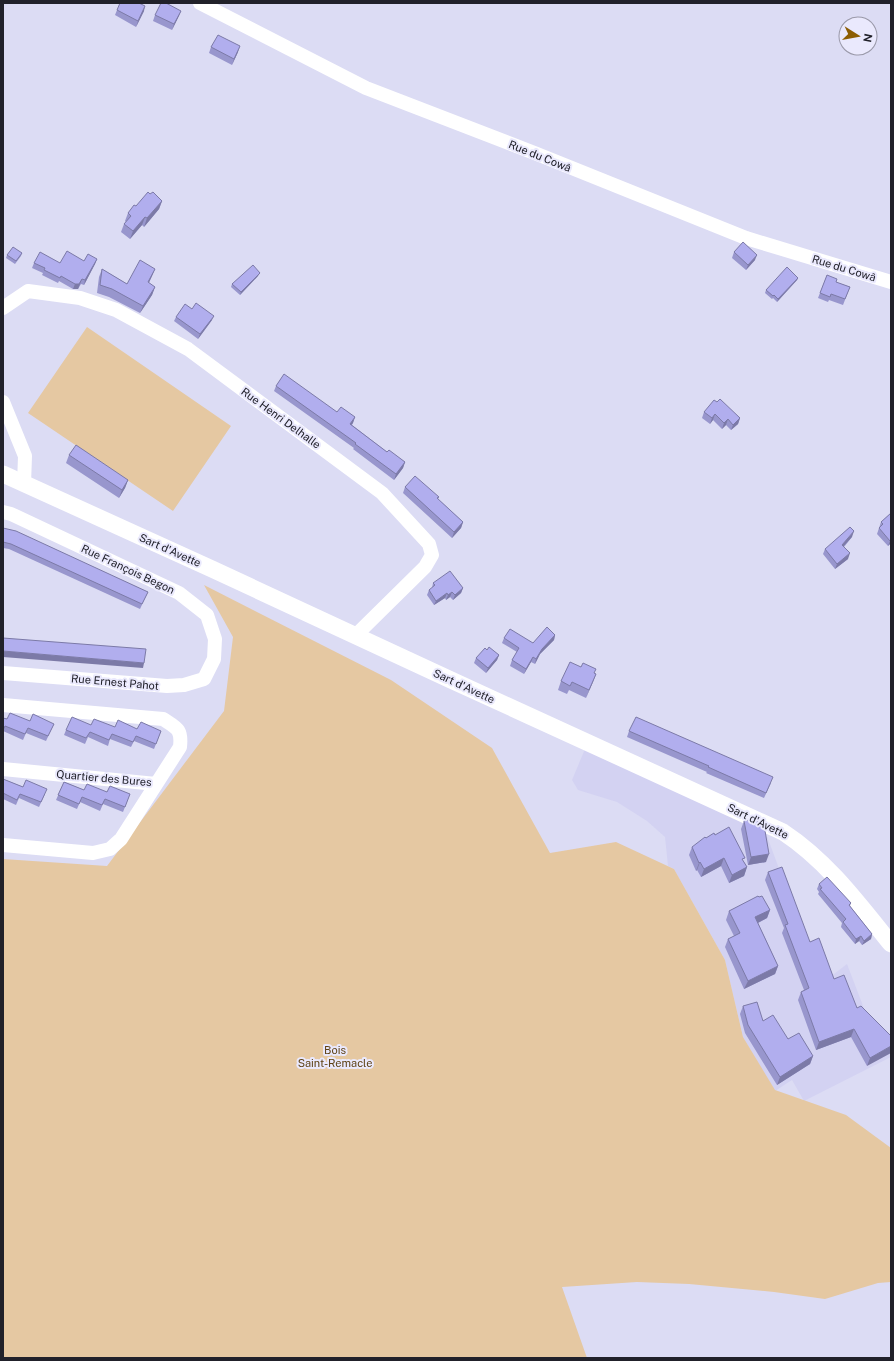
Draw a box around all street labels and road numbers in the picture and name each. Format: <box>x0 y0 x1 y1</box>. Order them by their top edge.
street label: Rue du Cowâ <box>507 138 573 174</box>
street label: Rue du Cowâ <box>811 253 877 283</box>
street label: Rue Henri Delhalle <box>239 385 323 451</box>
street label: Sart d'Avette <box>137 531 203 569</box>
street label: Rue François Begon <box>79 542 177 597</box>
street label: Sart d'Avette <box>431 667 497 705</box>
street label: Rue Ernest Pahot <box>71 672 159 692</box>
street label: Quartier des Bures <box>56 768 153 788</box>
street label: Sart d'Avette <box>726 801 790 841</box>

